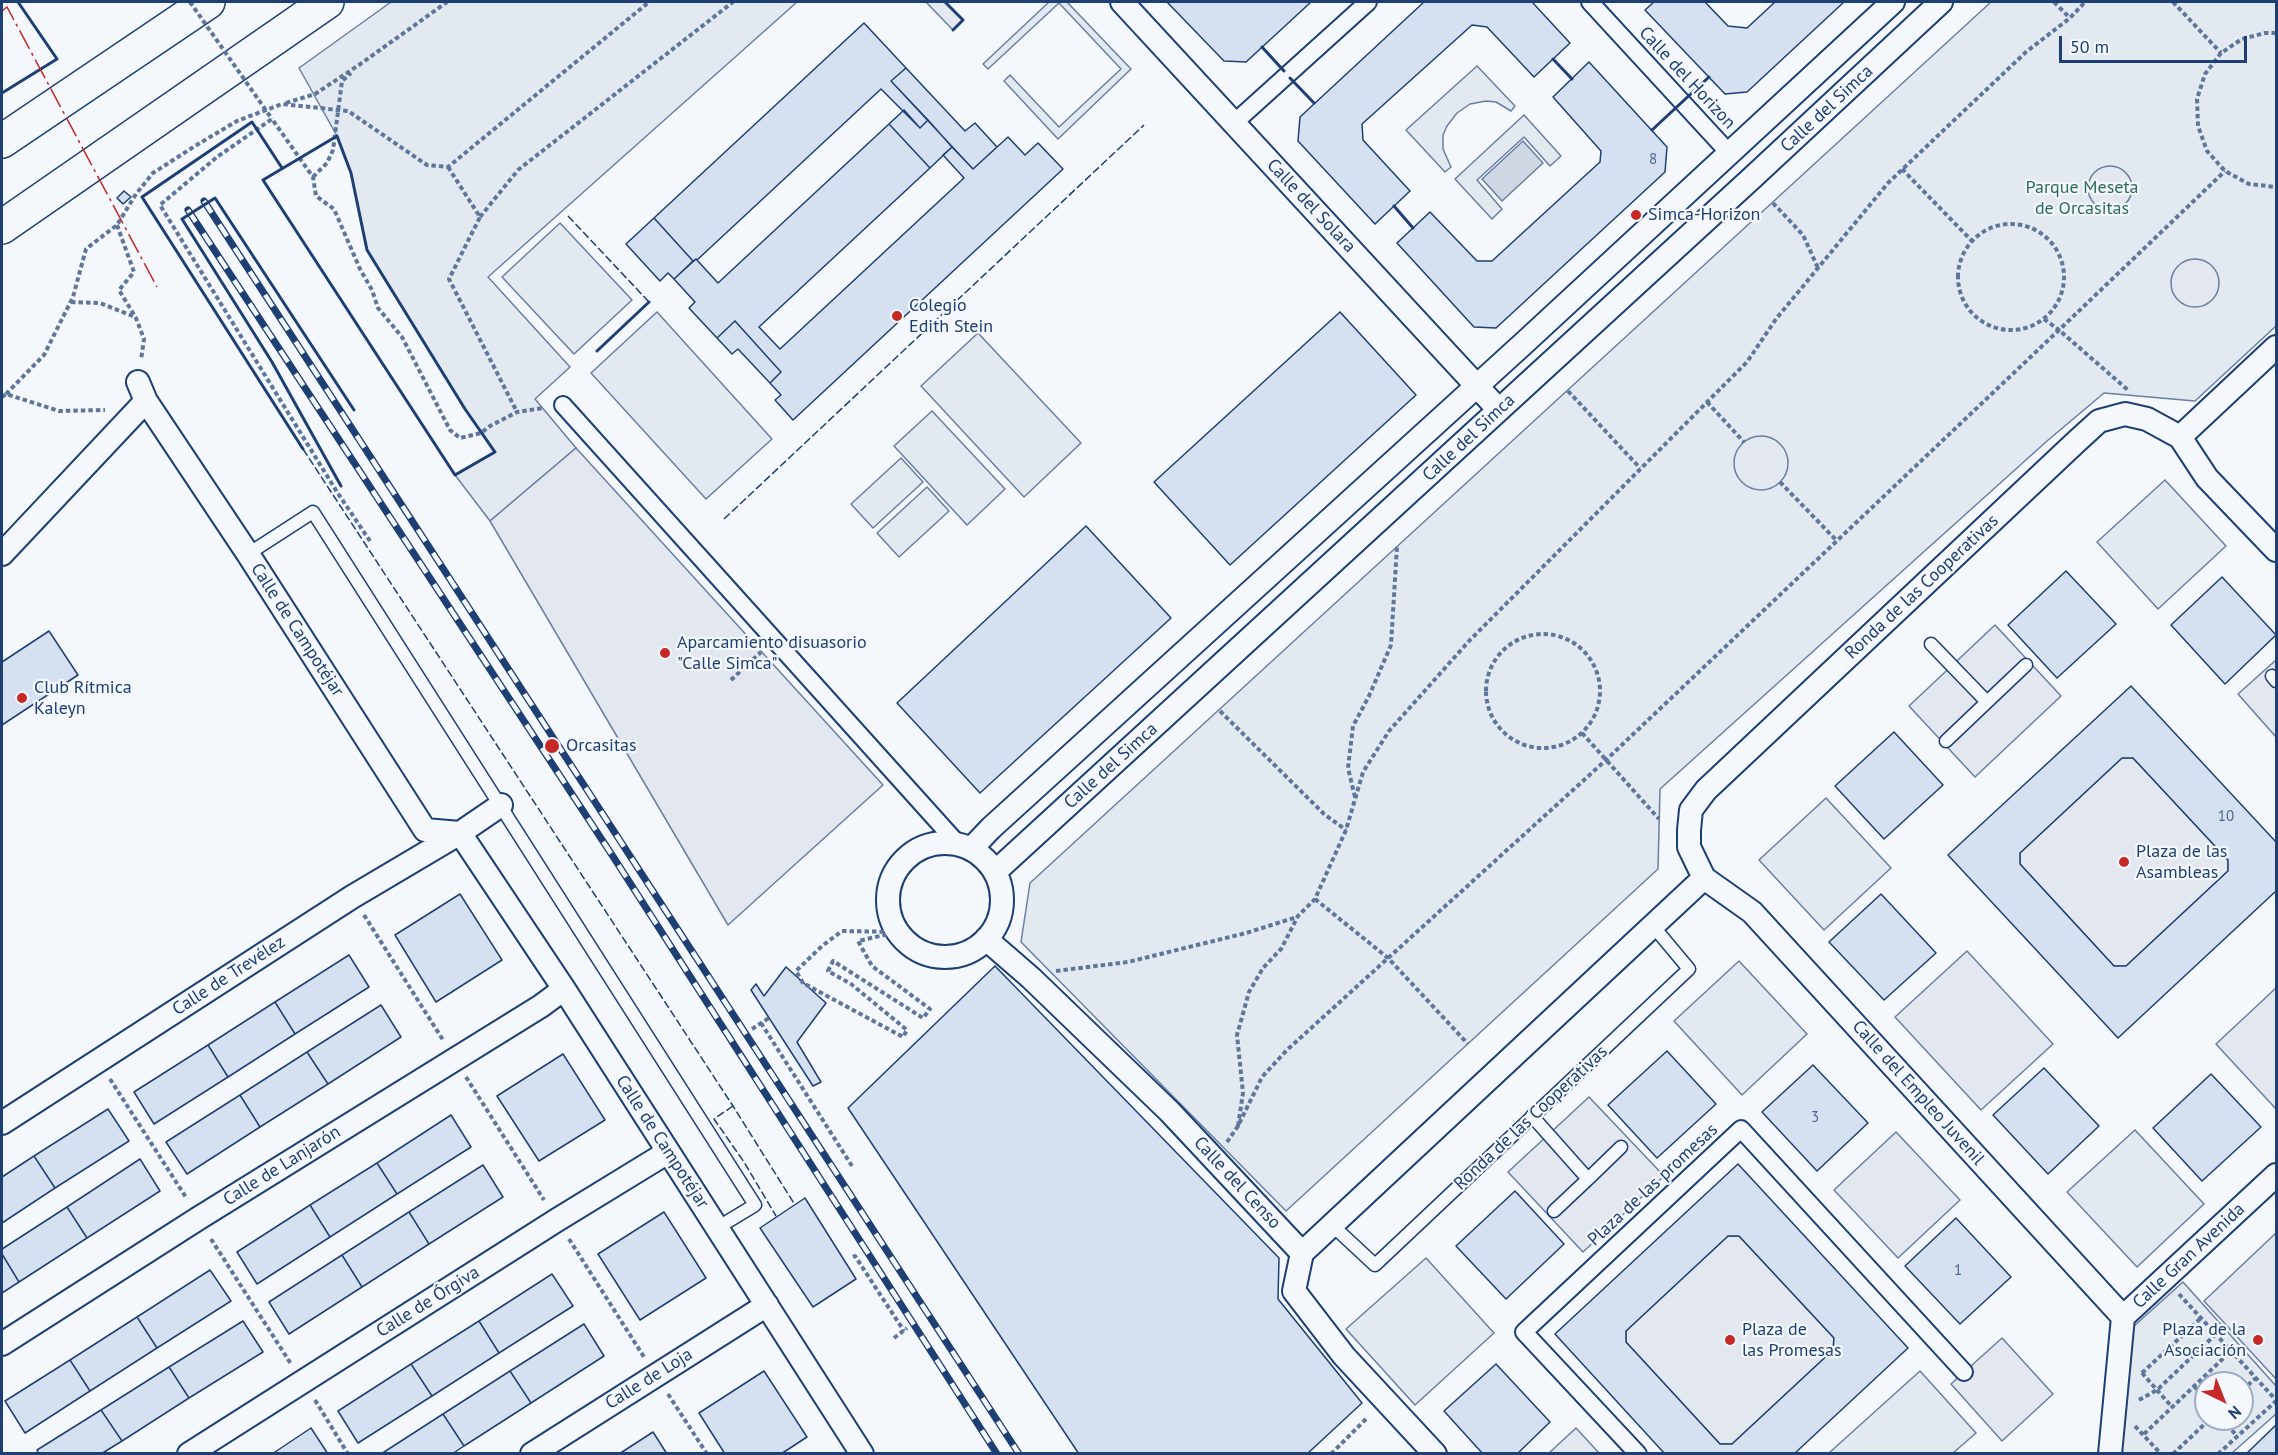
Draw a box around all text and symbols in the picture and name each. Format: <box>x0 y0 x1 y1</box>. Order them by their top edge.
street label: Calle del Horizon <box>1634 22 1740 134</box>
scale bar <box>2062 24 2250 62</box>
text: 50 m <box>2070 35 2109 58</box>
street label: Calle del Simca <box>1776 61 1878 157</box>
house number: 8 <box>1649 151 1657 169</box>
street label: Calle del Solara <box>1262 155 1360 257</box>
park label: Parque Meseta de Orcasitas <box>2026 177 2138 219</box>
place label: Simca-Horizon <box>1648 204 1760 226</box>
marker: Simca-Horizon <box>1629 208 1643 222</box>
place label: Colegio Edith Stein <box>909 295 993 338</box>
marker: Colegio Edith Stein <box>890 309 904 323</box>
street label: Calle del Simca <box>1418 390 1520 486</box>
street label: Ronda de las Cooperativas <box>1841 510 2003 664</box>
street label: Calle de Campotéjar <box>246 559 348 701</box>
place label: Aparcamiento disuasorio "Calle Simca" <box>677 632 867 674</box>
marker: Aparcamiento disuasorio "Calle Simca" <box>658 646 672 660</box>
place label: Club Rítmica Kaleyn <box>34 677 132 720</box>
marker: Club Rítmica Kaleyn <box>15 691 29 705</box>
street label: Calle del Simca <box>1060 718 1162 814</box>
place label: Orcasitas <box>566 735 636 757</box>
marker: Orcasitas <box>543 737 561 755</box>
house number: 10 <box>2218 808 2234 826</box>
place label: Plaza de las Asambleas <box>2136 841 2227 884</box>
marker: Plaza de las Asambleas <box>2117 855 2131 869</box>
street label: Calle de Trevélez <box>169 932 289 1020</box>
street label: Calle del Empleo Juvenil <box>1847 1016 1989 1170</box>
street label: Ronda de las Cooperativas <box>1450 1041 1612 1195</box>
street label: Calle de Campotéjar <box>611 1071 713 1213</box>
house number: 3 <box>1811 1109 1819 1127</box>
street label: Plaza de las promesas <box>1584 1119 1722 1251</box>
street label: Calle de Lanjarón <box>219 1121 345 1211</box>
street label: Calle del Censo <box>1189 1132 1285 1234</box>
street label: Calle Gran Avenida <box>2129 1199 2249 1313</box>
street label: Calle de Órgiva <box>372 1262 484 1342</box>
house number: 1 <box>1954 1262 1962 1280</box>
place label: Plaza de las Promesas <box>1742 1319 1842 1362</box>
place label: Plaza de la Asociación <box>2162 1319 2246 1362</box>
marker: Plaza de las Promesas <box>1723 1333 1737 1347</box>
marker: Plaza de la Asociación <box>2251 1333 2265 1347</box>
street label: Calle de Loja <box>601 1344 697 1414</box>
north arrow <box>2194 1371 2254 1431</box>
text: N <box>2224 1402 2246 1424</box>

